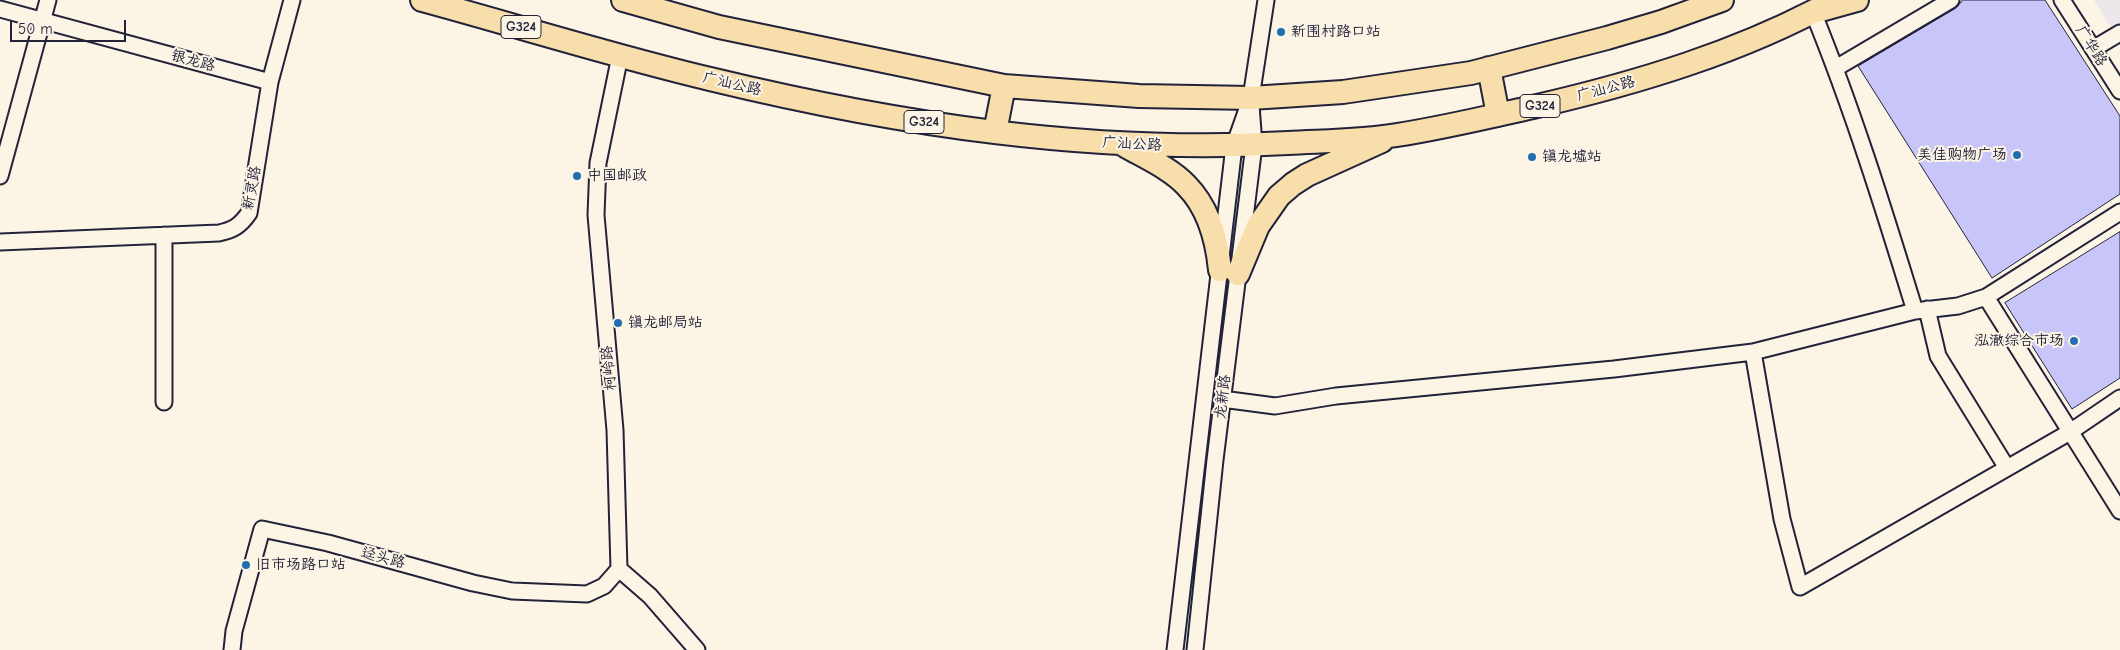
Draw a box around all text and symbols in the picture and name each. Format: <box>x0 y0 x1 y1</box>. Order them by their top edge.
scale bar <box>12 10 129 42</box>
road number: G324 <box>501 16 541 38</box>
text: 50 m <box>18 20 53 38</box>
street label: 广华路 <box>2071 22 2111 70</box>
place label: 新围村路口站 <box>1291 23 1381 41</box>
marker: 新围村路口站 <box>1275 26 1287 38</box>
street label: 银龙路 <box>169 46 217 76</box>
street label: 广汕公路 <box>701 68 763 100</box>
street label: 广汕公路 <box>1575 73 1637 105</box>
road number: G324 <box>1520 94 1560 118</box>
road number: G324 <box>904 110 944 134</box>
street label: 广汕公路 <box>1102 133 1162 155</box>
place label: 美佳购物广场 <box>1917 146 2007 164</box>
place label: 镇龙墟站 <box>1542 148 1602 166</box>
marker: 美佳购物广场 <box>2011 149 2023 161</box>
marker: 镇龙墟站 <box>1526 151 1538 163</box>
street label: 新灵路 <box>239 164 265 212</box>
place label: 中国邮政 <box>587 167 647 185</box>
marker: 中国邮政 <box>571 170 583 182</box>
place label: 镇龙邮局站 <box>628 314 703 332</box>
marker: 镇龙邮局站 <box>612 317 624 329</box>
place label: 泓澈综合市场 <box>1974 332 2064 350</box>
marker: 泓澈综合市场 <box>2068 335 2080 347</box>
street label: 柯岭路 <box>598 345 620 391</box>
street label: 龙新路 <box>1211 374 1235 420</box>
street label: 迳头路 <box>359 543 407 573</box>
place label: 旧市场路口站 <box>256 556 346 574</box>
marker: 旧市场路口站 <box>240 559 252 571</box>

